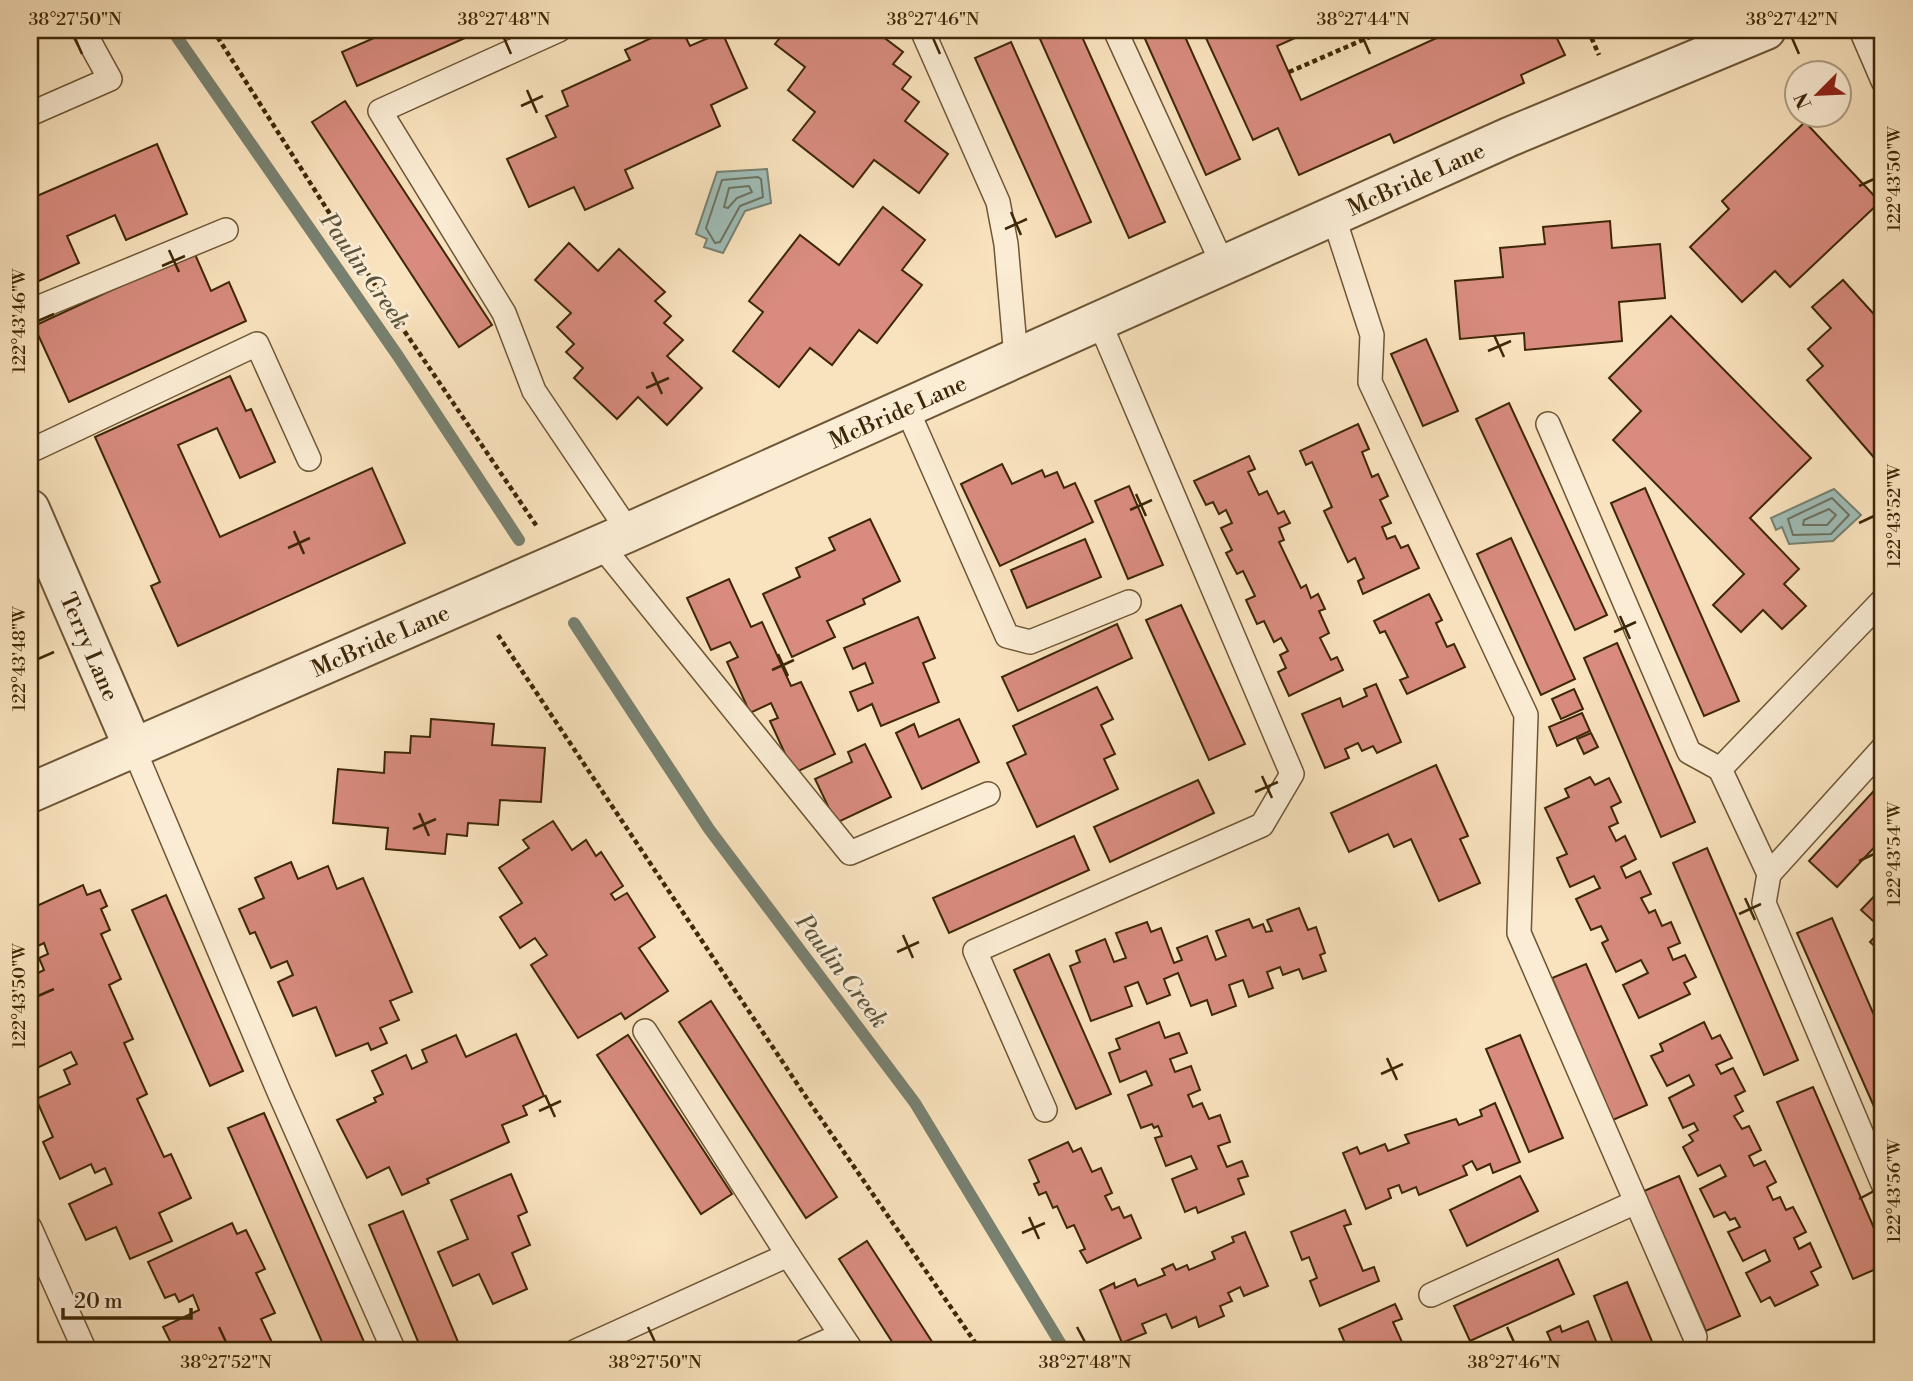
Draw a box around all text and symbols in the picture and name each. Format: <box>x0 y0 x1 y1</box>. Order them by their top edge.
text: 38°27'50"N <box>28 8 122 31</box>
text: 38°27'48"N <box>457 8 551 31</box>
text: 38°27'46"N <box>887 8 980 31</box>
text: 38°27'44"N <box>1316 8 1410 31</box>
text: 38°27'42"N <box>1746 8 1839 31</box>
north arrow <box>1784 60 1854 130</box>
text: N <box>1789 89 1817 112</box>
text: 122°43'50"W <box>1883 126 1906 232</box>
street label: McBride Lane <box>1343 137 1490 223</box>
water label: Paulin Creek <box>312 207 415 336</box>
text: 122°43'46"W <box>8 268 31 373</box>
street label: McBride Lane <box>825 369 971 455</box>
text: 122°43'52"W <box>1883 464 1906 568</box>
street label: Terry Lane <box>53 589 124 705</box>
street label: McBride Lane <box>307 599 454 684</box>
text: 122°43'48"W <box>8 606 31 712</box>
text: 122°43'54"W <box>1883 801 1906 906</box>
water label: Paulin Creek <box>788 908 894 1035</box>
text: 122°43'50"W <box>8 943 31 1049</box>
text: 122°43'56"W <box>1883 1138 1906 1243</box>
scale bar <box>63 1276 191 1320</box>
text: 20 m <box>74 1289 123 1315</box>
text: 38°27'52"N <box>180 1351 272 1374</box>
text: 38°27'50"N <box>608 1351 702 1374</box>
text: 38°27'48"N <box>1038 1351 1132 1374</box>
text: 38°27'46"N <box>1468 1351 1561 1374</box>

